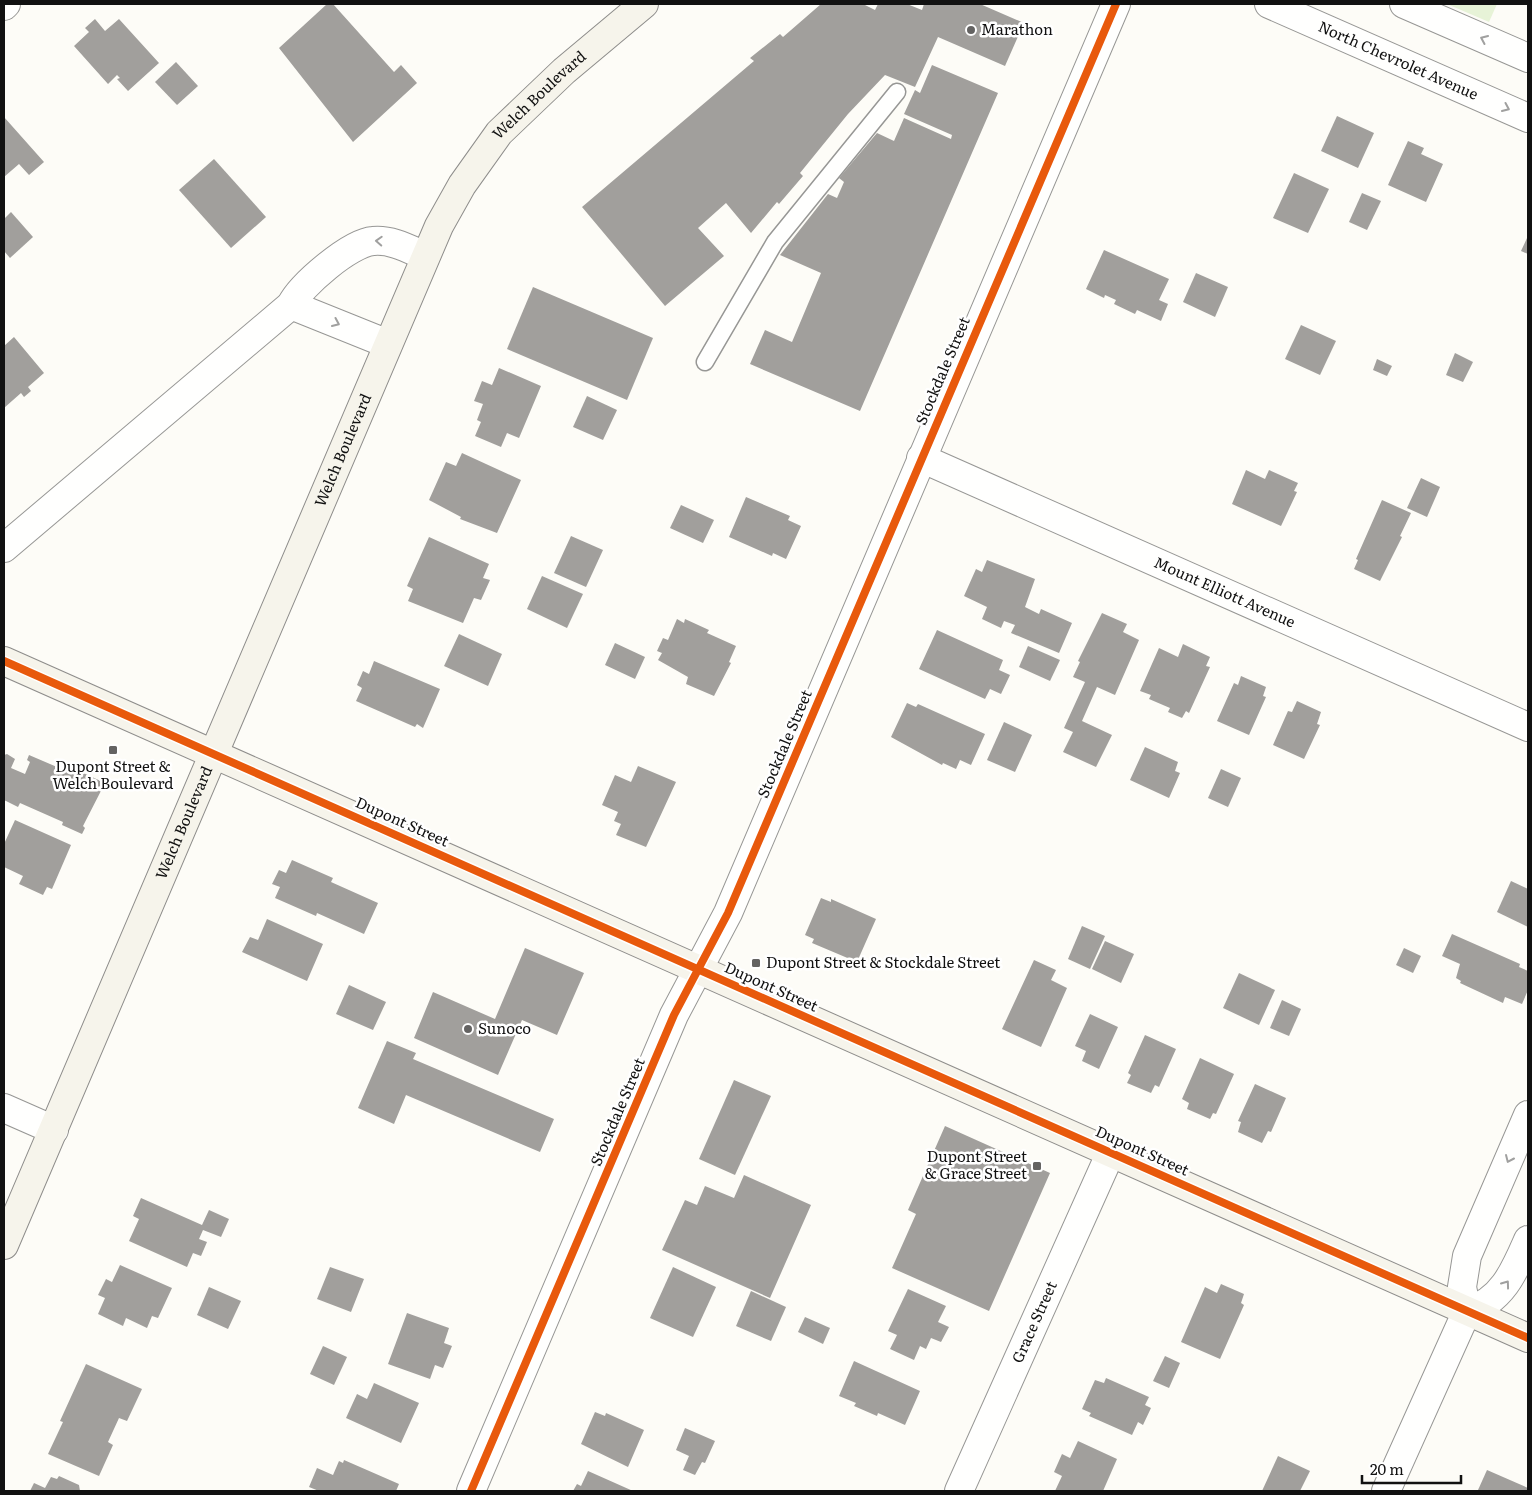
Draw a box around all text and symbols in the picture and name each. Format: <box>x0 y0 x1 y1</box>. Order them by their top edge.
street label: North Chevrolet Avenue <box>1315 14 1483 105</box>
place label: Marathon <box>981 17 1053 40</box>
marker: Marathon <box>965 24 977 36</box>
one-way arrow <box>1480 34 1489 45</box>
street label: Welch Boulevard <box>486 44 590 144</box>
one-way arrow <box>1501 101 1510 112</box>
one-way arrow <box>375 236 383 247</box>
street label: Stockdale Street <box>908 313 975 428</box>
one-way arrow <box>332 317 340 327</box>
street label: Welch Boulevard <box>307 390 376 510</box>
street label: Mount Elliott Avenue <box>1151 550 1300 633</box>
street label: Stockdale Street <box>750 686 817 801</box>
marker: Dupont Street & Welch Boulevard <box>107 744 119 756</box>
place label: Dupont Street & Welch Boulevard <box>52 754 174 794</box>
street label: Welch Boulevard <box>148 762 217 882</box>
street label: Dupont Street <box>352 790 453 852</box>
place label: Dupont Street & Stockdale Street <box>766 950 1000 973</box>
street label: Dupont Street <box>721 955 822 1017</box>
marker: Dupont Street & Stockdale Street <box>750 957 762 969</box>
place label: Sunoco <box>478 1016 531 1039</box>
marker: Sunoco <box>462 1023 474 1035</box>
street label: Stockdale Street <box>583 1054 650 1169</box>
street label: Dupont Street <box>1092 1119 1193 1181</box>
place label: Dupont Street & Grace Street <box>924 1144 1027 1184</box>
one-way arrow <box>1504 1154 1515 1163</box>
marker: Dupont Street & Grace Street <box>1031 1160 1043 1172</box>
street label: Grace Street <box>1005 1277 1062 1366</box>
one-way arrow <box>1500 1281 1508 1290</box>
scale bar <box>1362 1452 1461 1484</box>
text: 20 m <box>1370 1457 1404 1480</box>

